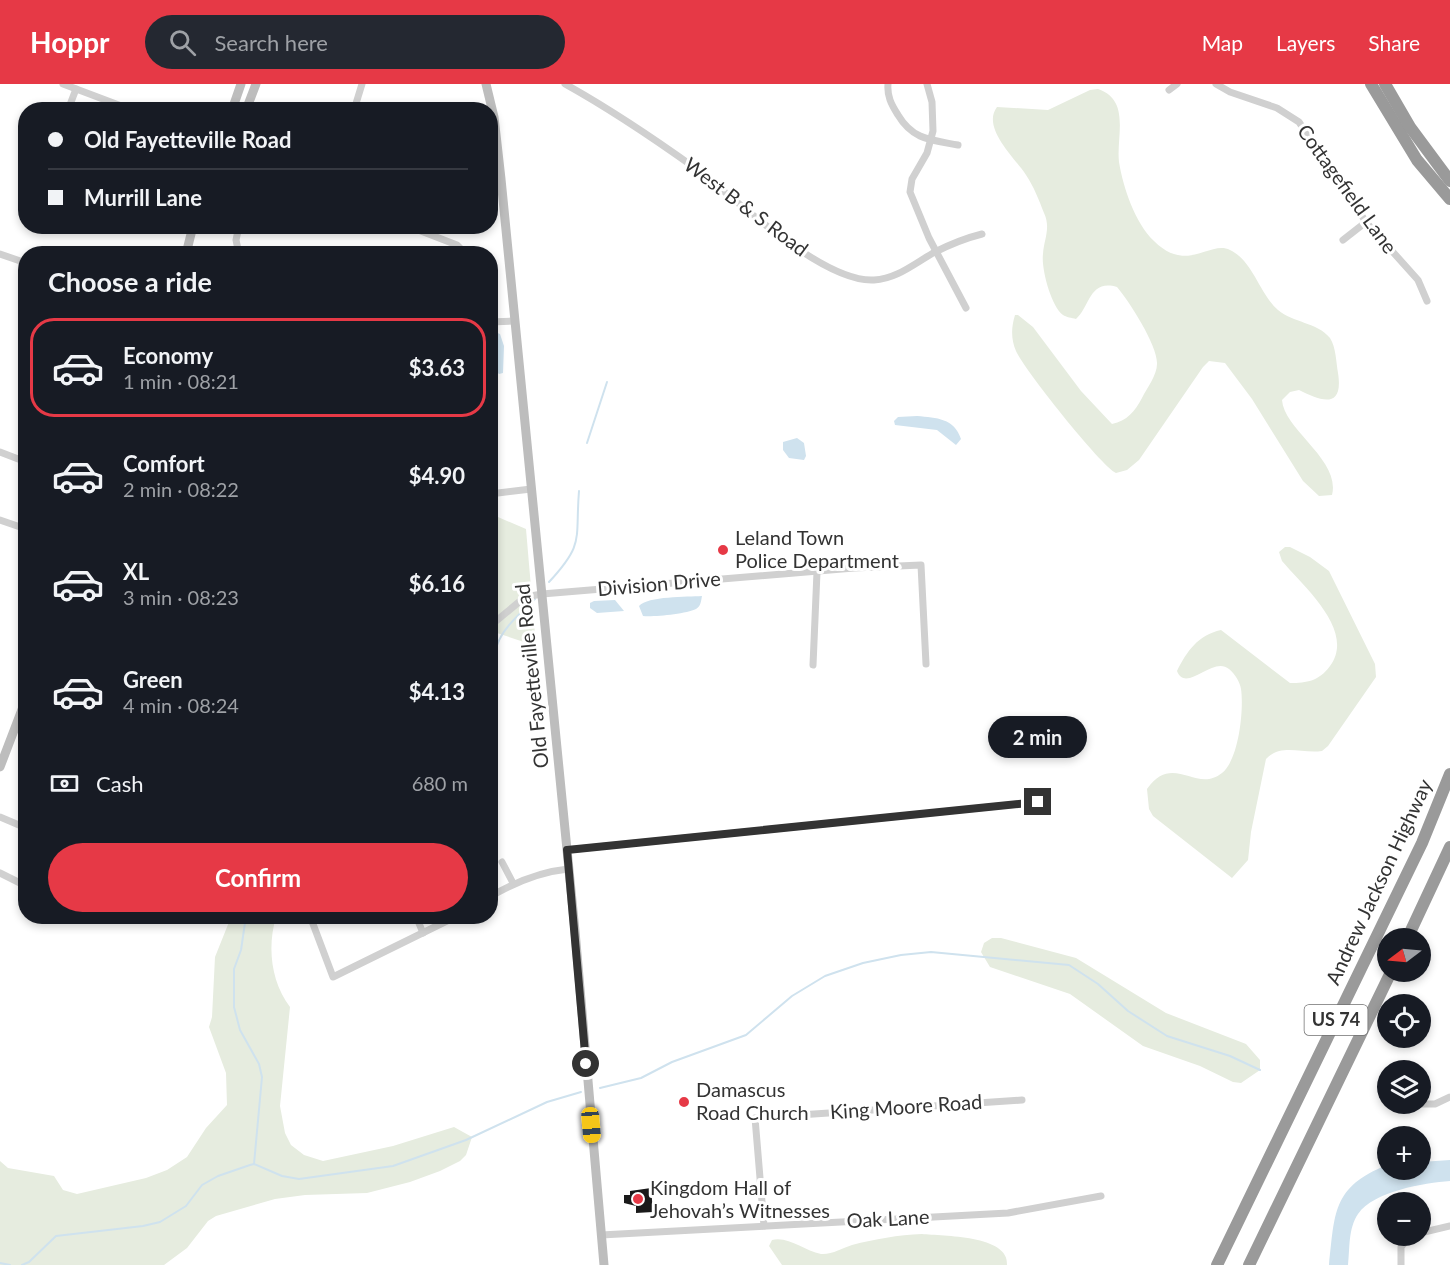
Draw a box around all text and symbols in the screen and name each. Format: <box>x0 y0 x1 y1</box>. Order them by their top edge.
search box <box>145 15 565 69</box>
text: Hoppr <box>30 25 109 59</box>
icon: search <box>166 26 199 59</box>
text: Search here <box>214 29 328 56</box>
text: Map <box>1202 30 1243 55</box>
text: Layers <box>1276 30 1335 55</box>
text: Share <box>1368 30 1420 55</box>
street label: Cottagefield Lane <box>1293 119 1403 258</box>
text: Old Fayetteville Road <box>84 126 291 153</box>
street label: West B & S Road <box>680 152 813 261</box>
text: Murrill Lane <box>84 184 202 211</box>
text: Choose a ride <box>48 265 212 298</box>
icon: car <box>51 341 105 395</box>
text: Economy <box>123 342 213 369</box>
text: $3.63 <box>409 354 465 381</box>
text: 1 min · 08:21 <box>123 369 239 393</box>
icon: car <box>51 449 105 503</box>
text: Comfort <box>123 450 205 477</box>
text: $4.90 <box>409 462 465 489</box>
text: 2 min · 08:22 <box>123 477 239 501</box>
place label: Leland Town Police Department <box>735 525 899 572</box>
marker: Leland Town Police Department <box>716 543 730 557</box>
icon: car <box>51 557 105 611</box>
text: XL <box>123 558 149 585</box>
street label: Division Drive <box>596 566 722 600</box>
text: $6.16 <box>409 570 465 597</box>
street label: Old Fayetteville Road <box>509 583 553 770</box>
text: 3 min · 08:23 <box>123 585 239 609</box>
icon: car <box>51 665 105 719</box>
text: Green <box>123 666 183 693</box>
text: $4.13 <box>409 678 465 705</box>
text: 4 min · 08:24 <box>123 693 239 717</box>
callout: 2 min <box>988 715 1088 757</box>
text: 2 min <box>1013 725 1062 749</box>
icon: cash <box>48 767 81 800</box>
text: Cash <box>96 770 143 797</box>
text: 680 m <box>412 771 468 795</box>
street label: Andrew Jackson Highway <box>1320 774 1437 988</box>
route end <box>1024 788 1051 815</box>
button: Confirm <box>48 843 468 912</box>
north arrow <box>1377 928 1431 982</box>
map controls <box>1377 928 1431 1246</box>
button: locate <box>1377 994 1431 1048</box>
road number: US 74 <box>1304 1005 1368 1035</box>
route start <box>572 1050 599 1077</box>
button: layers <box>1377 1060 1431 1114</box>
place label: Damascus Road Church <box>696 1077 809 1124</box>
street label: King Moore Road <box>829 1089 983 1123</box>
marker: Damascus Road Church <box>677 1095 691 1109</box>
car <box>580 1106 602 1144</box>
button: + <box>1377 1126 1431 1180</box>
place label: Kingdom Hall of Jehovah’s Witnesses <box>650 1175 830 1222</box>
marker: Kingdom Hall of Jehovah’s Witnesses <box>631 1192 645 1206</box>
button: − <box>1377 1192 1431 1246</box>
street label: Oak Lane <box>846 1204 930 1232</box>

